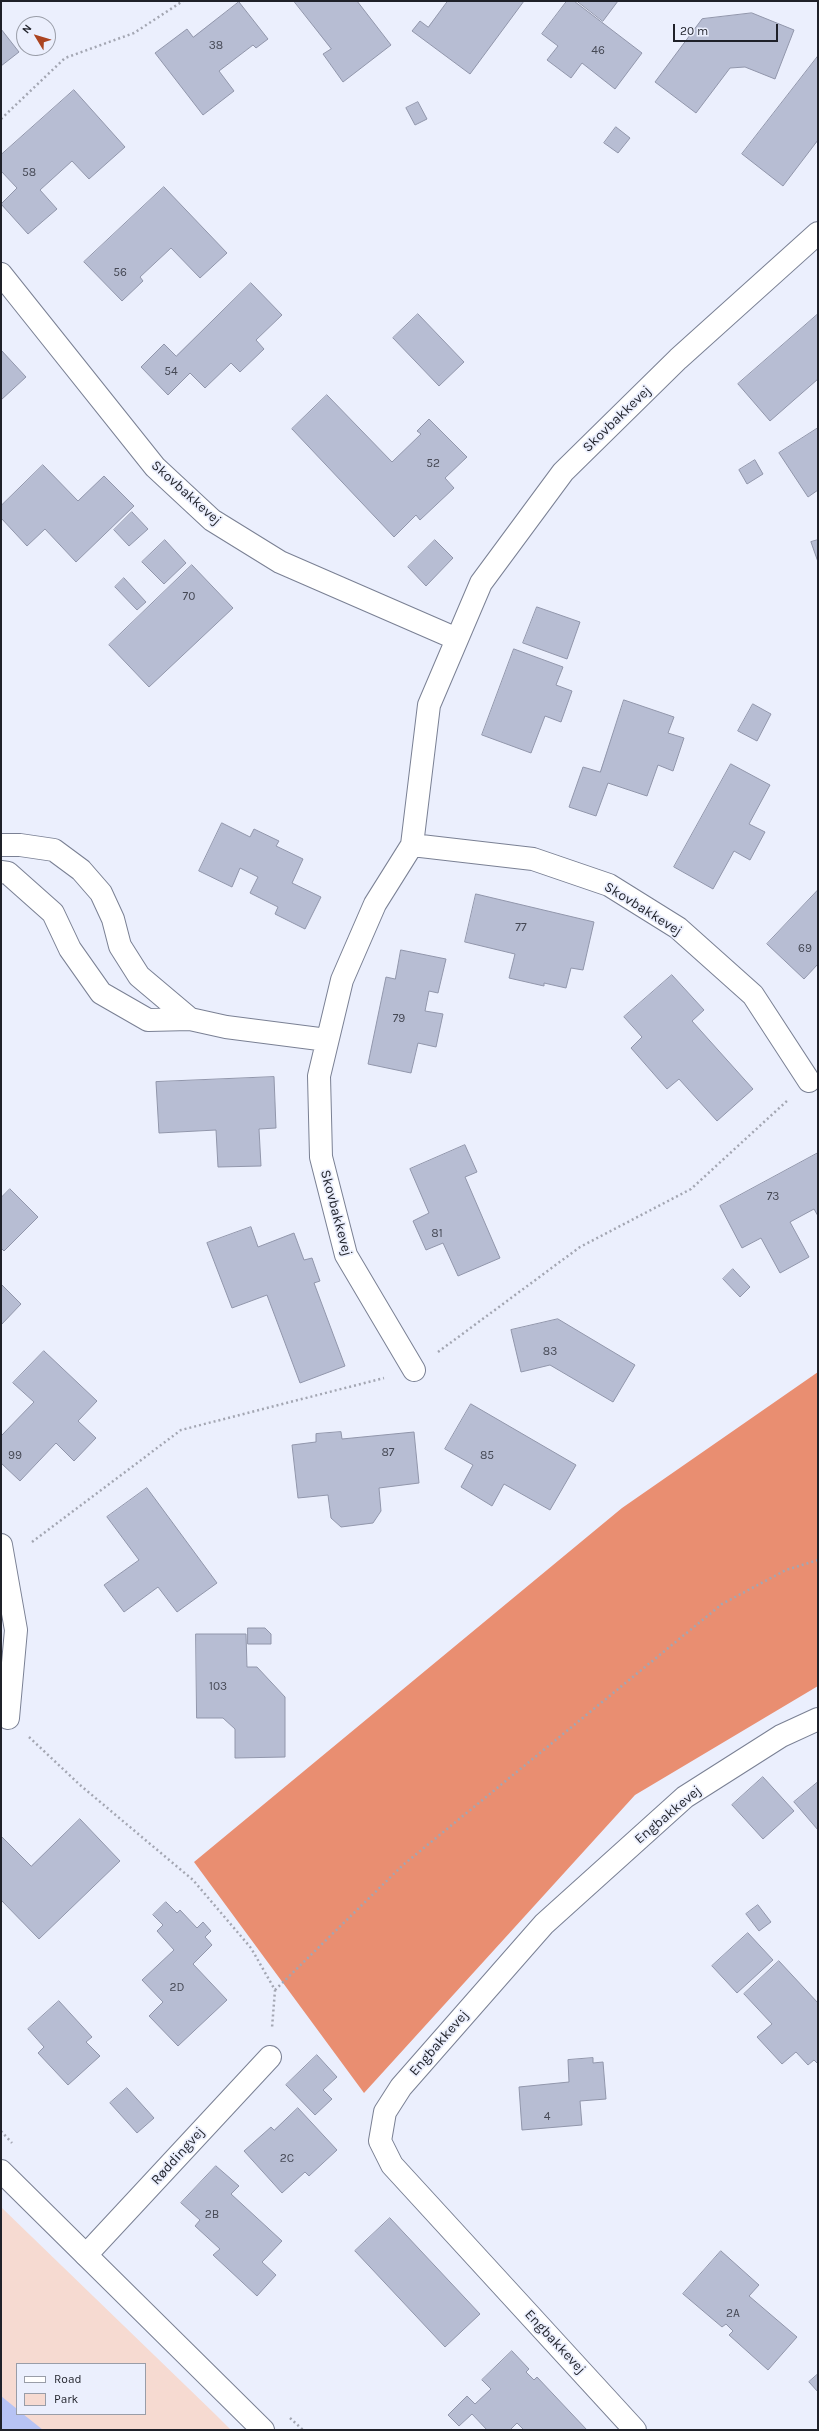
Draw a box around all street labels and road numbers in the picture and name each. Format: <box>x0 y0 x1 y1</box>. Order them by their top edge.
street label: Skovbakkevej <box>579 382 655 456</box>
street label: Skovbakkevej <box>147 457 225 529</box>
street label: Skovbakkevej <box>601 878 685 940</box>
street label: Skovbakkevej <box>316 1168 356 1258</box>
street label: Engbakkevej <box>631 1782 705 1848</box>
street label: Engbakkevej <box>406 2007 472 2079</box>
street label: Røddingvej <box>148 2124 208 2188</box>
street label: Engbakkevej <box>521 2306 589 2378</box>

